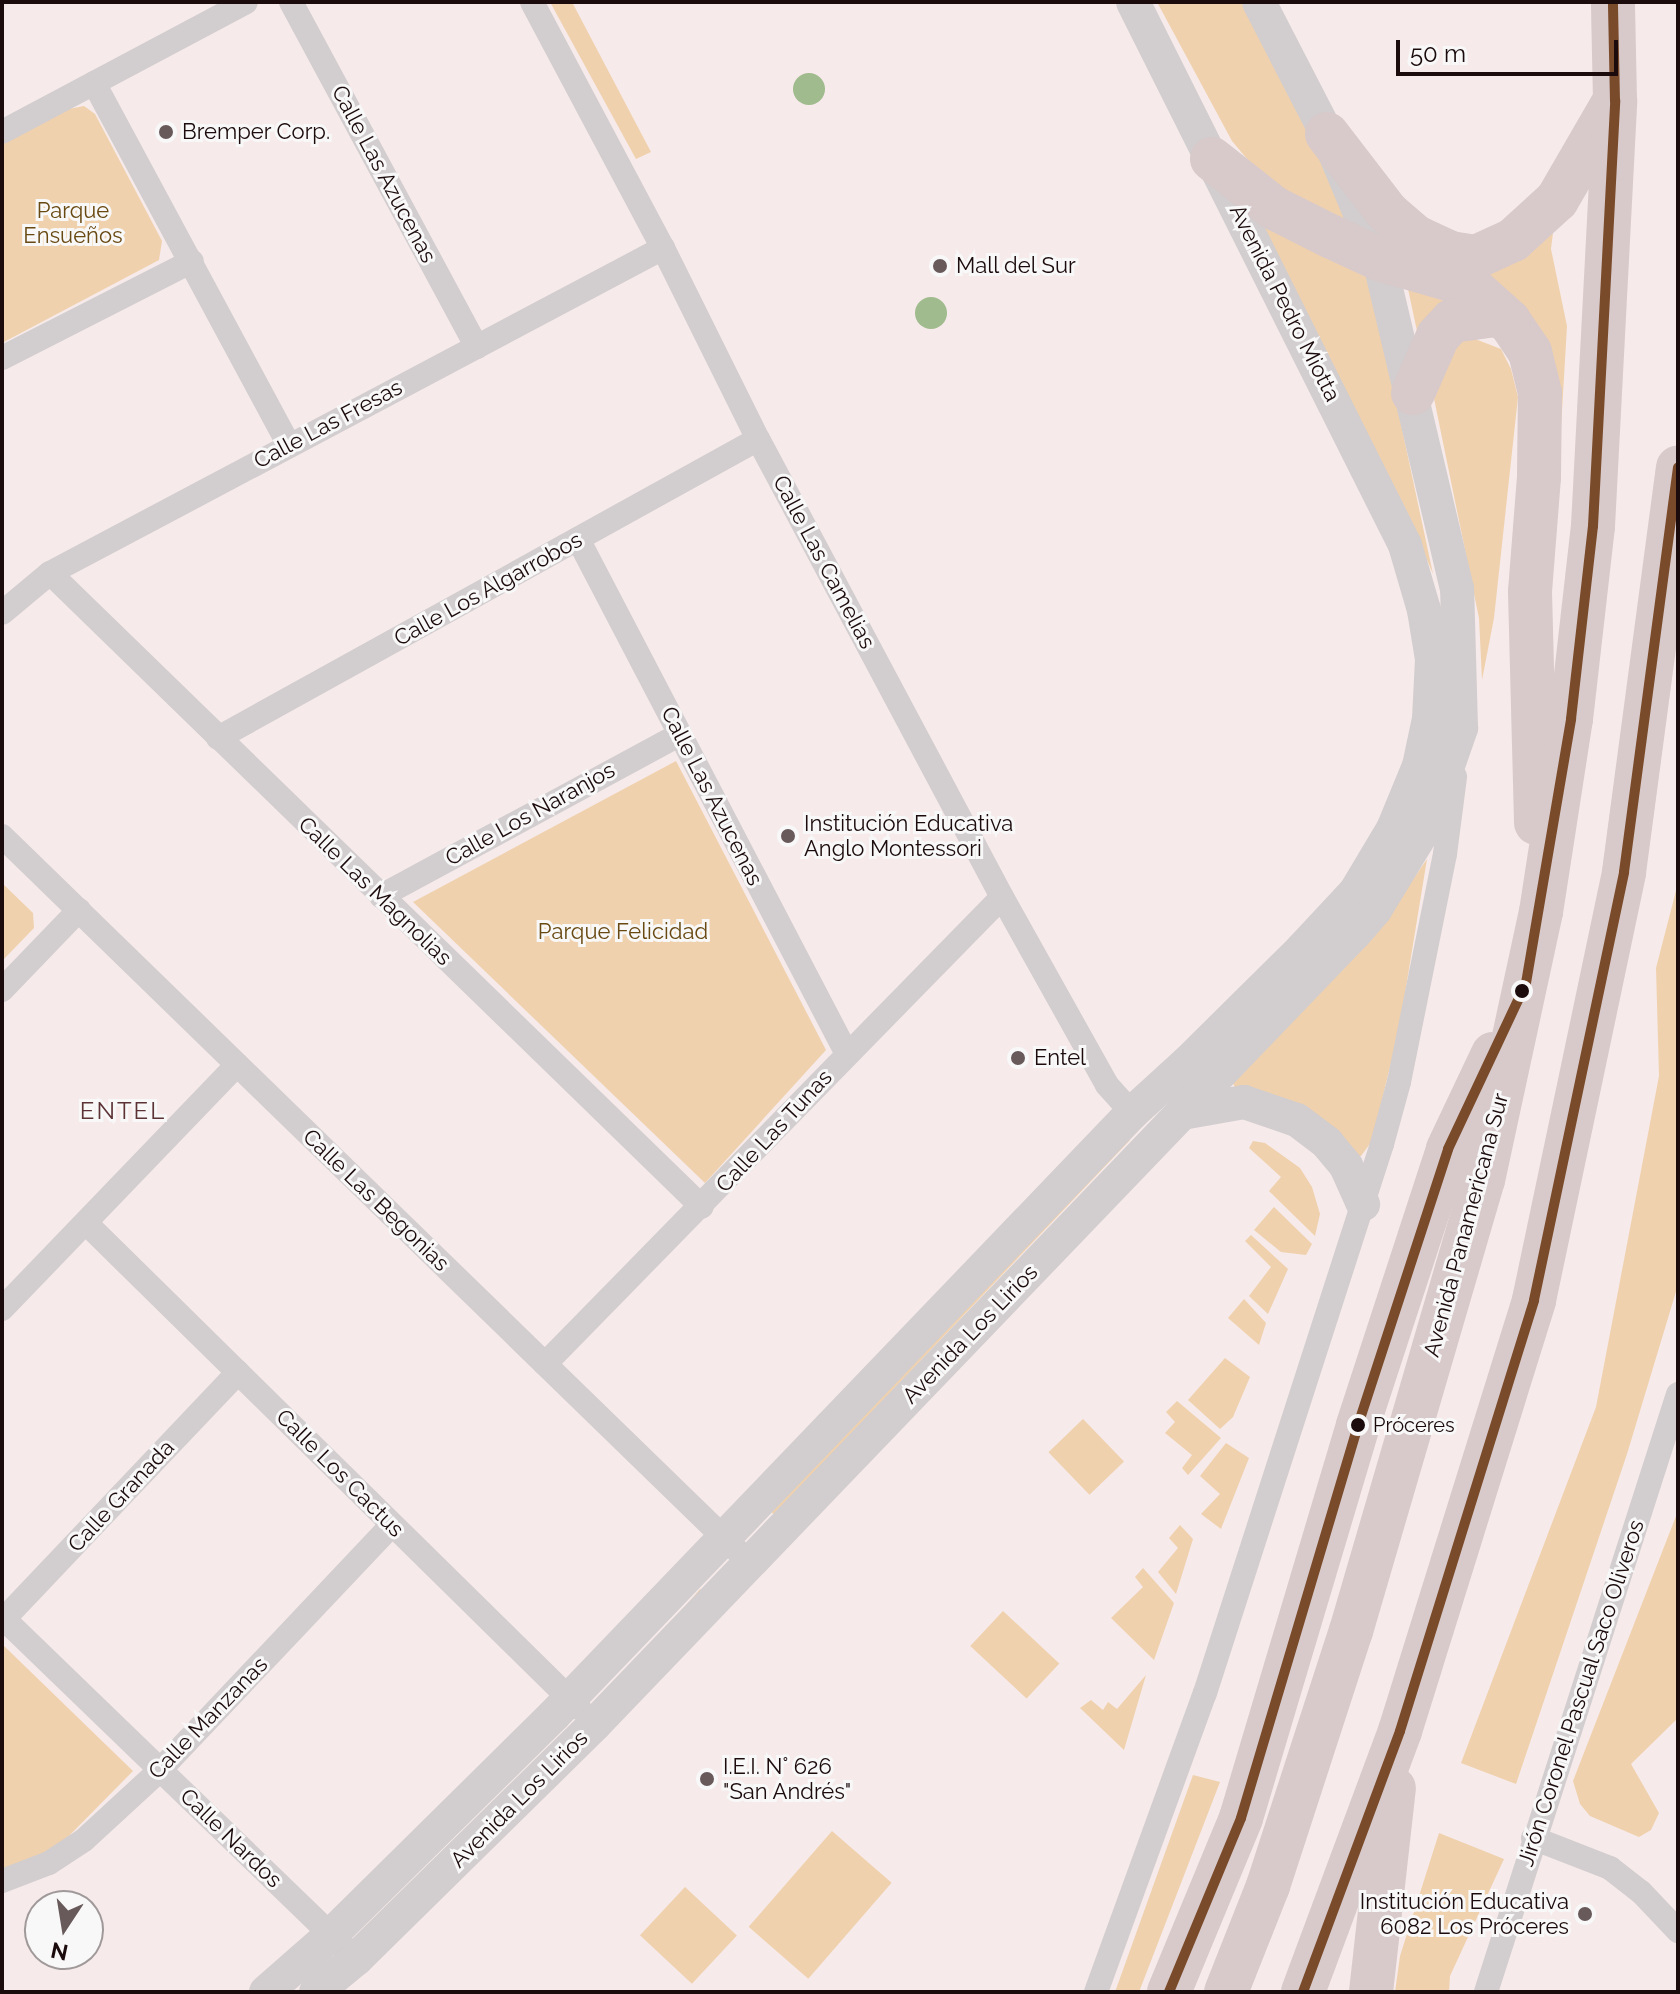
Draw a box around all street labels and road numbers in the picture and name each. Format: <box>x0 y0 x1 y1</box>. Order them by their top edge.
street label: Calle Las Azucenas <box>326 81 442 267</box>
street label: Avenida Pedro Miotta <box>1224 200 1346 406</box>
street label: Calle Las Fresas <box>249 374 407 474</box>
street label: Calle Las Camelias <box>767 471 881 653</box>
street label: Calle Los Algarrobos <box>389 526 587 652</box>
street label: Calle Las Azucenas <box>655 702 769 890</box>
street label: Calle Los Naranjos <box>441 757 619 871</box>
street label: Calle Las Magnolias <box>293 811 457 971</box>
street label: Calle Las Tunas <box>710 1064 838 1198</box>
street label: Avenida Panamericana Sur <box>1418 1090 1514 1360</box>
street label: Calle Las Begonias <box>297 1123 455 1277</box>
street label: Avenida Los Lirios <box>897 1259 1043 1409</box>
street label: Calle Los Cactus <box>271 1404 409 1542</box>
street label: Calle Granada <box>62 1435 180 1557</box>
street label: Jirón Coronel Pascual Saco Oliveros <box>1512 1516 1650 1870</box>
street label: Calle Manzanas <box>143 1651 273 1785</box>
street label: Avenida Los Lirios <box>445 1725 593 1873</box>
street label: Calle Nardos <box>175 1783 287 1893</box>

